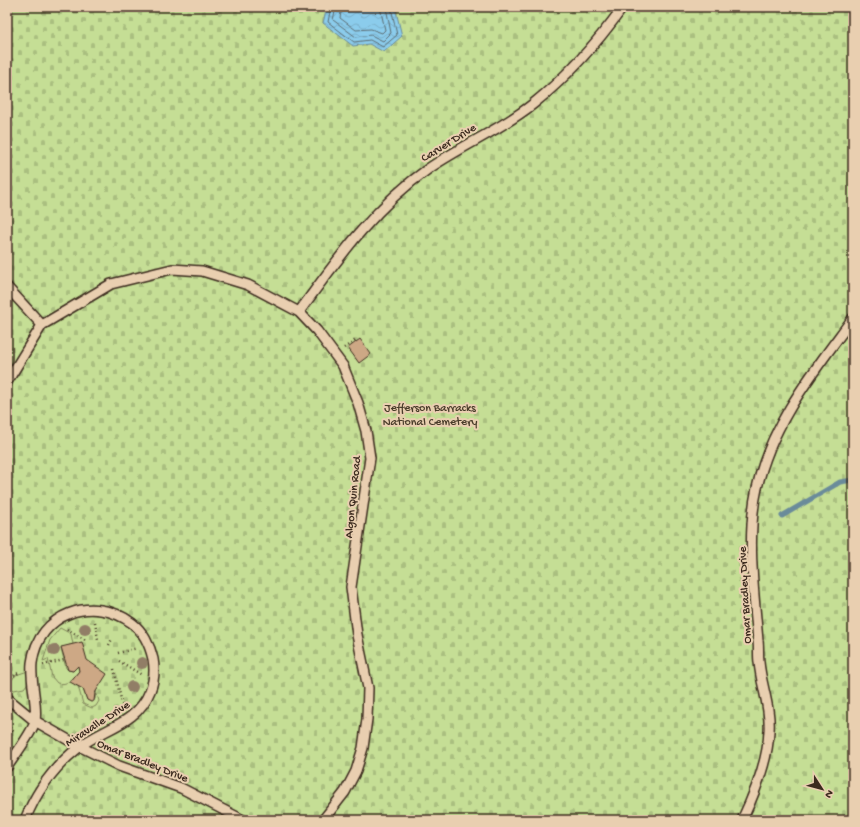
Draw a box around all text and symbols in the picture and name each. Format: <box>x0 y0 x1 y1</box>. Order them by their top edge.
street label: Carver Drive <box>419 121 480 166</box>
park label: Jefferson Barracks National Cemetery <box>383 402 477 430</box>
street label: Algon Quin Road <box>343 455 365 539</box>
street label: Omar Bradley Drive <box>736 545 756 644</box>
street label: Miravalle Drive <box>63 698 134 751</box>
street label: Omar Bradley Drive <box>95 737 191 787</box>
north arrow <box>802 769 842 809</box>
text: N <box>822 787 835 800</box>

